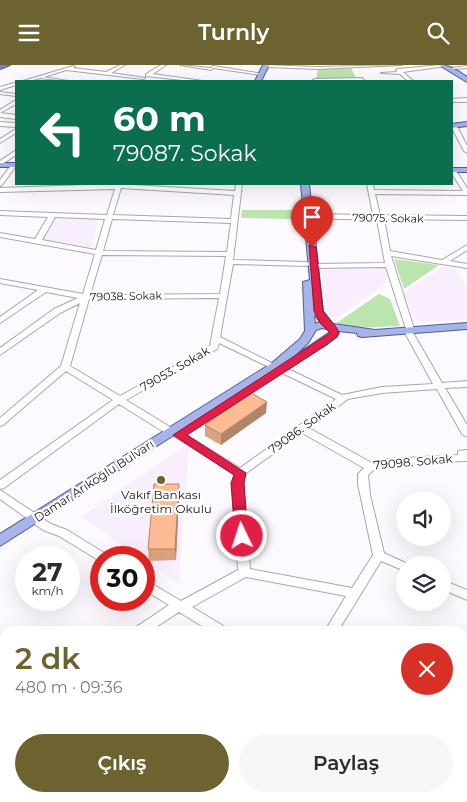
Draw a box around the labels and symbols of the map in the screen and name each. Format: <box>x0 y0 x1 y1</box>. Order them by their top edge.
pin <box>291 196 333 247</box>
street label: 79075. Sokak <box>352 210 424 226</box>
street label: 79038. Sokak <box>90 288 163 304</box>
street label: 79053. Sokak <box>137 342 213 394</box>
street label: 79086. Sokak <box>265 398 339 457</box>
street label: Damar Arıkoğlu Bulvarı <box>31 436 157 525</box>
street label: 79098. Sokak <box>373 451 454 472</box>
marker: Vakıf Bankası İlköğretim Okulu <box>155 474 167 486</box>
place label: Vakıf Bankası İlköğretim Okulu <box>110 487 212 516</box>
position arrow <box>215 509 267 561</box>
speed limit sign: 30 <box>90 546 155 611</box>

